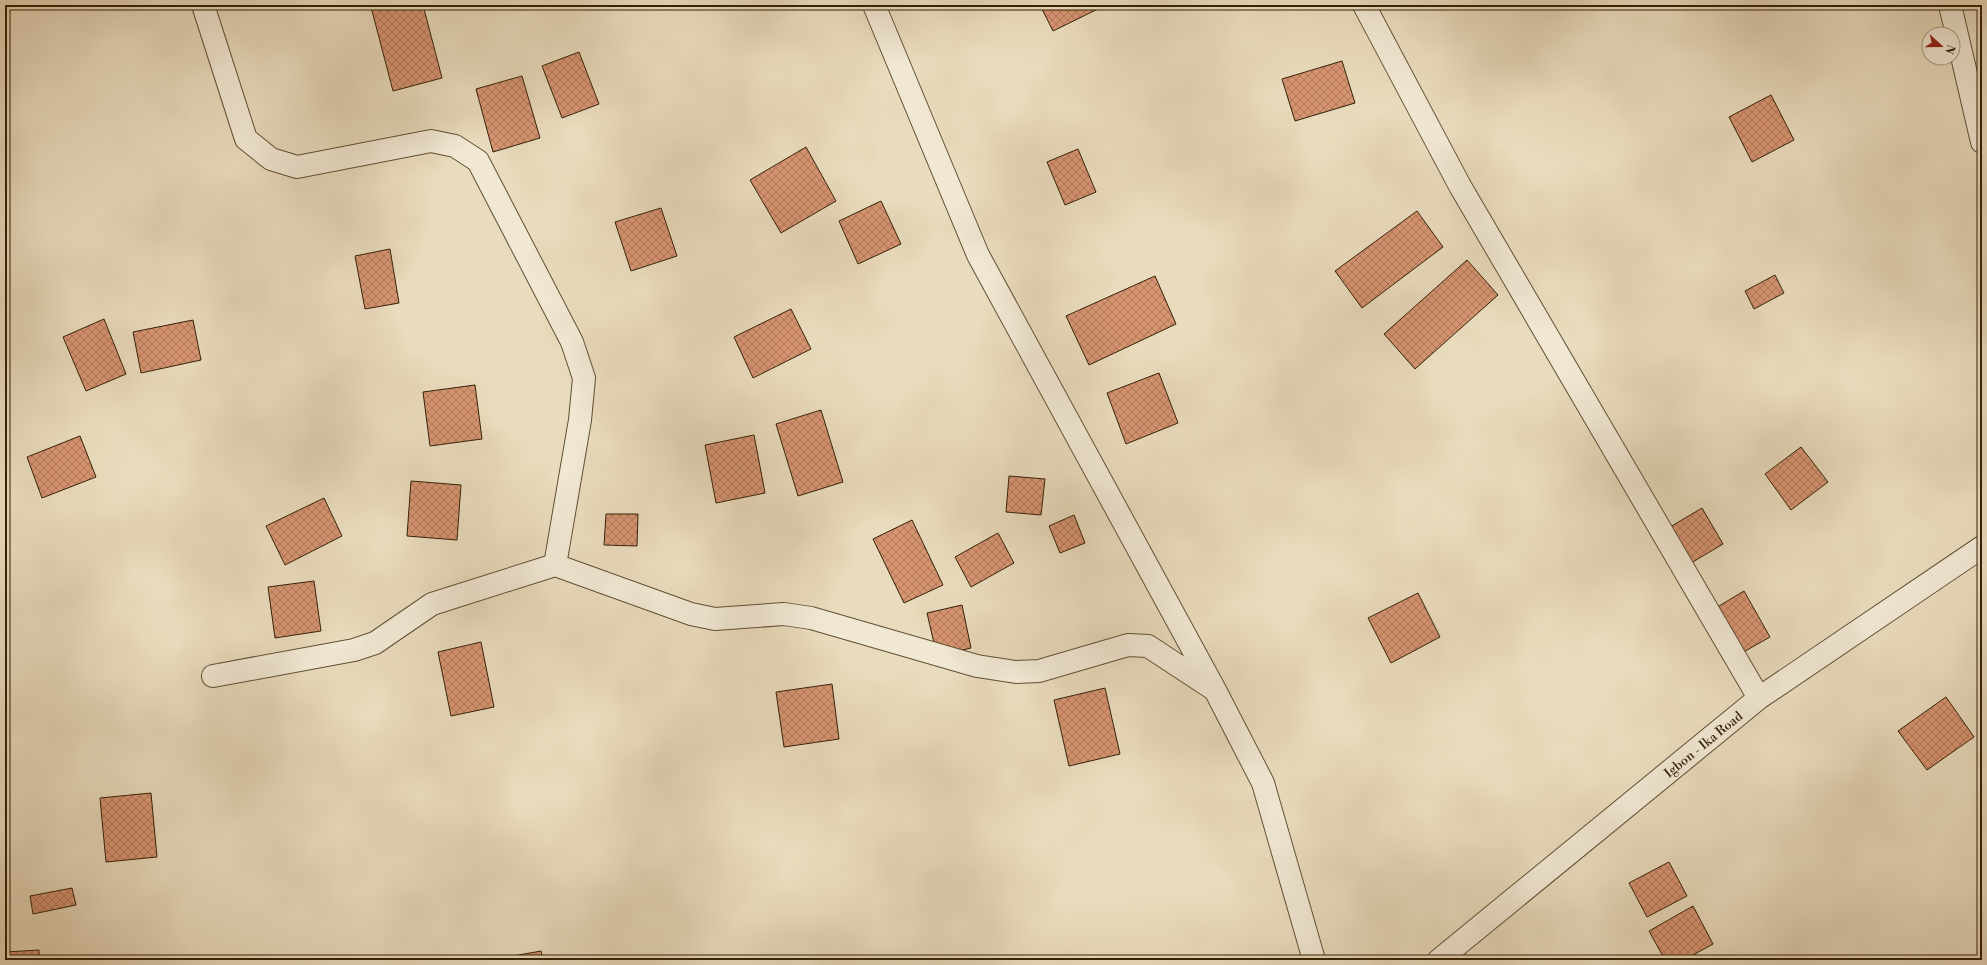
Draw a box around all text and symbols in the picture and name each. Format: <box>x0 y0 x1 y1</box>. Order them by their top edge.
north arrow <box>1921 26 1961 66</box>
text: N <box>1941 43 1957 56</box>
street label: Igbon - Ika Road <box>1661 708 1746 781</box>

